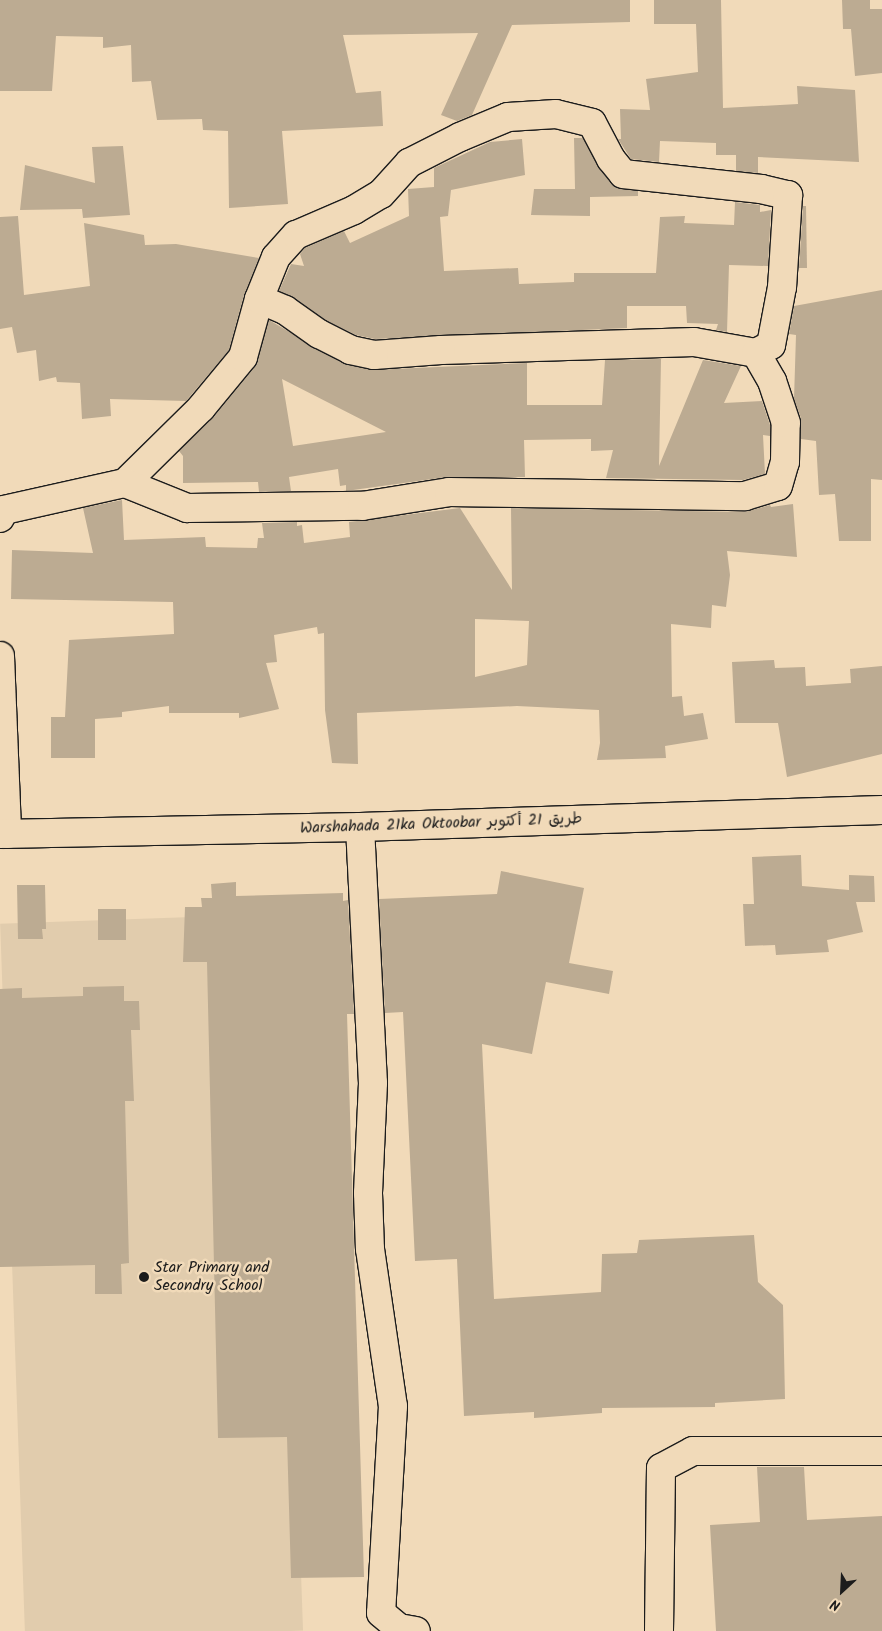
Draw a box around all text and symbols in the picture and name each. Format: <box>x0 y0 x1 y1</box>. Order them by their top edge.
street label: Warshahada 21ka Oktoobar طريق 21 أكتوبر <box>300 809 582 839</box>
place label: Star Primary and Secondry School <box>154 1258 269 1296</box>
marker: Star Primary and Secondry School <box>138 1271 150 1283</box>
north arrow <box>817 1566 867 1616</box>
text: N <box>827 1593 844 1616</box>

